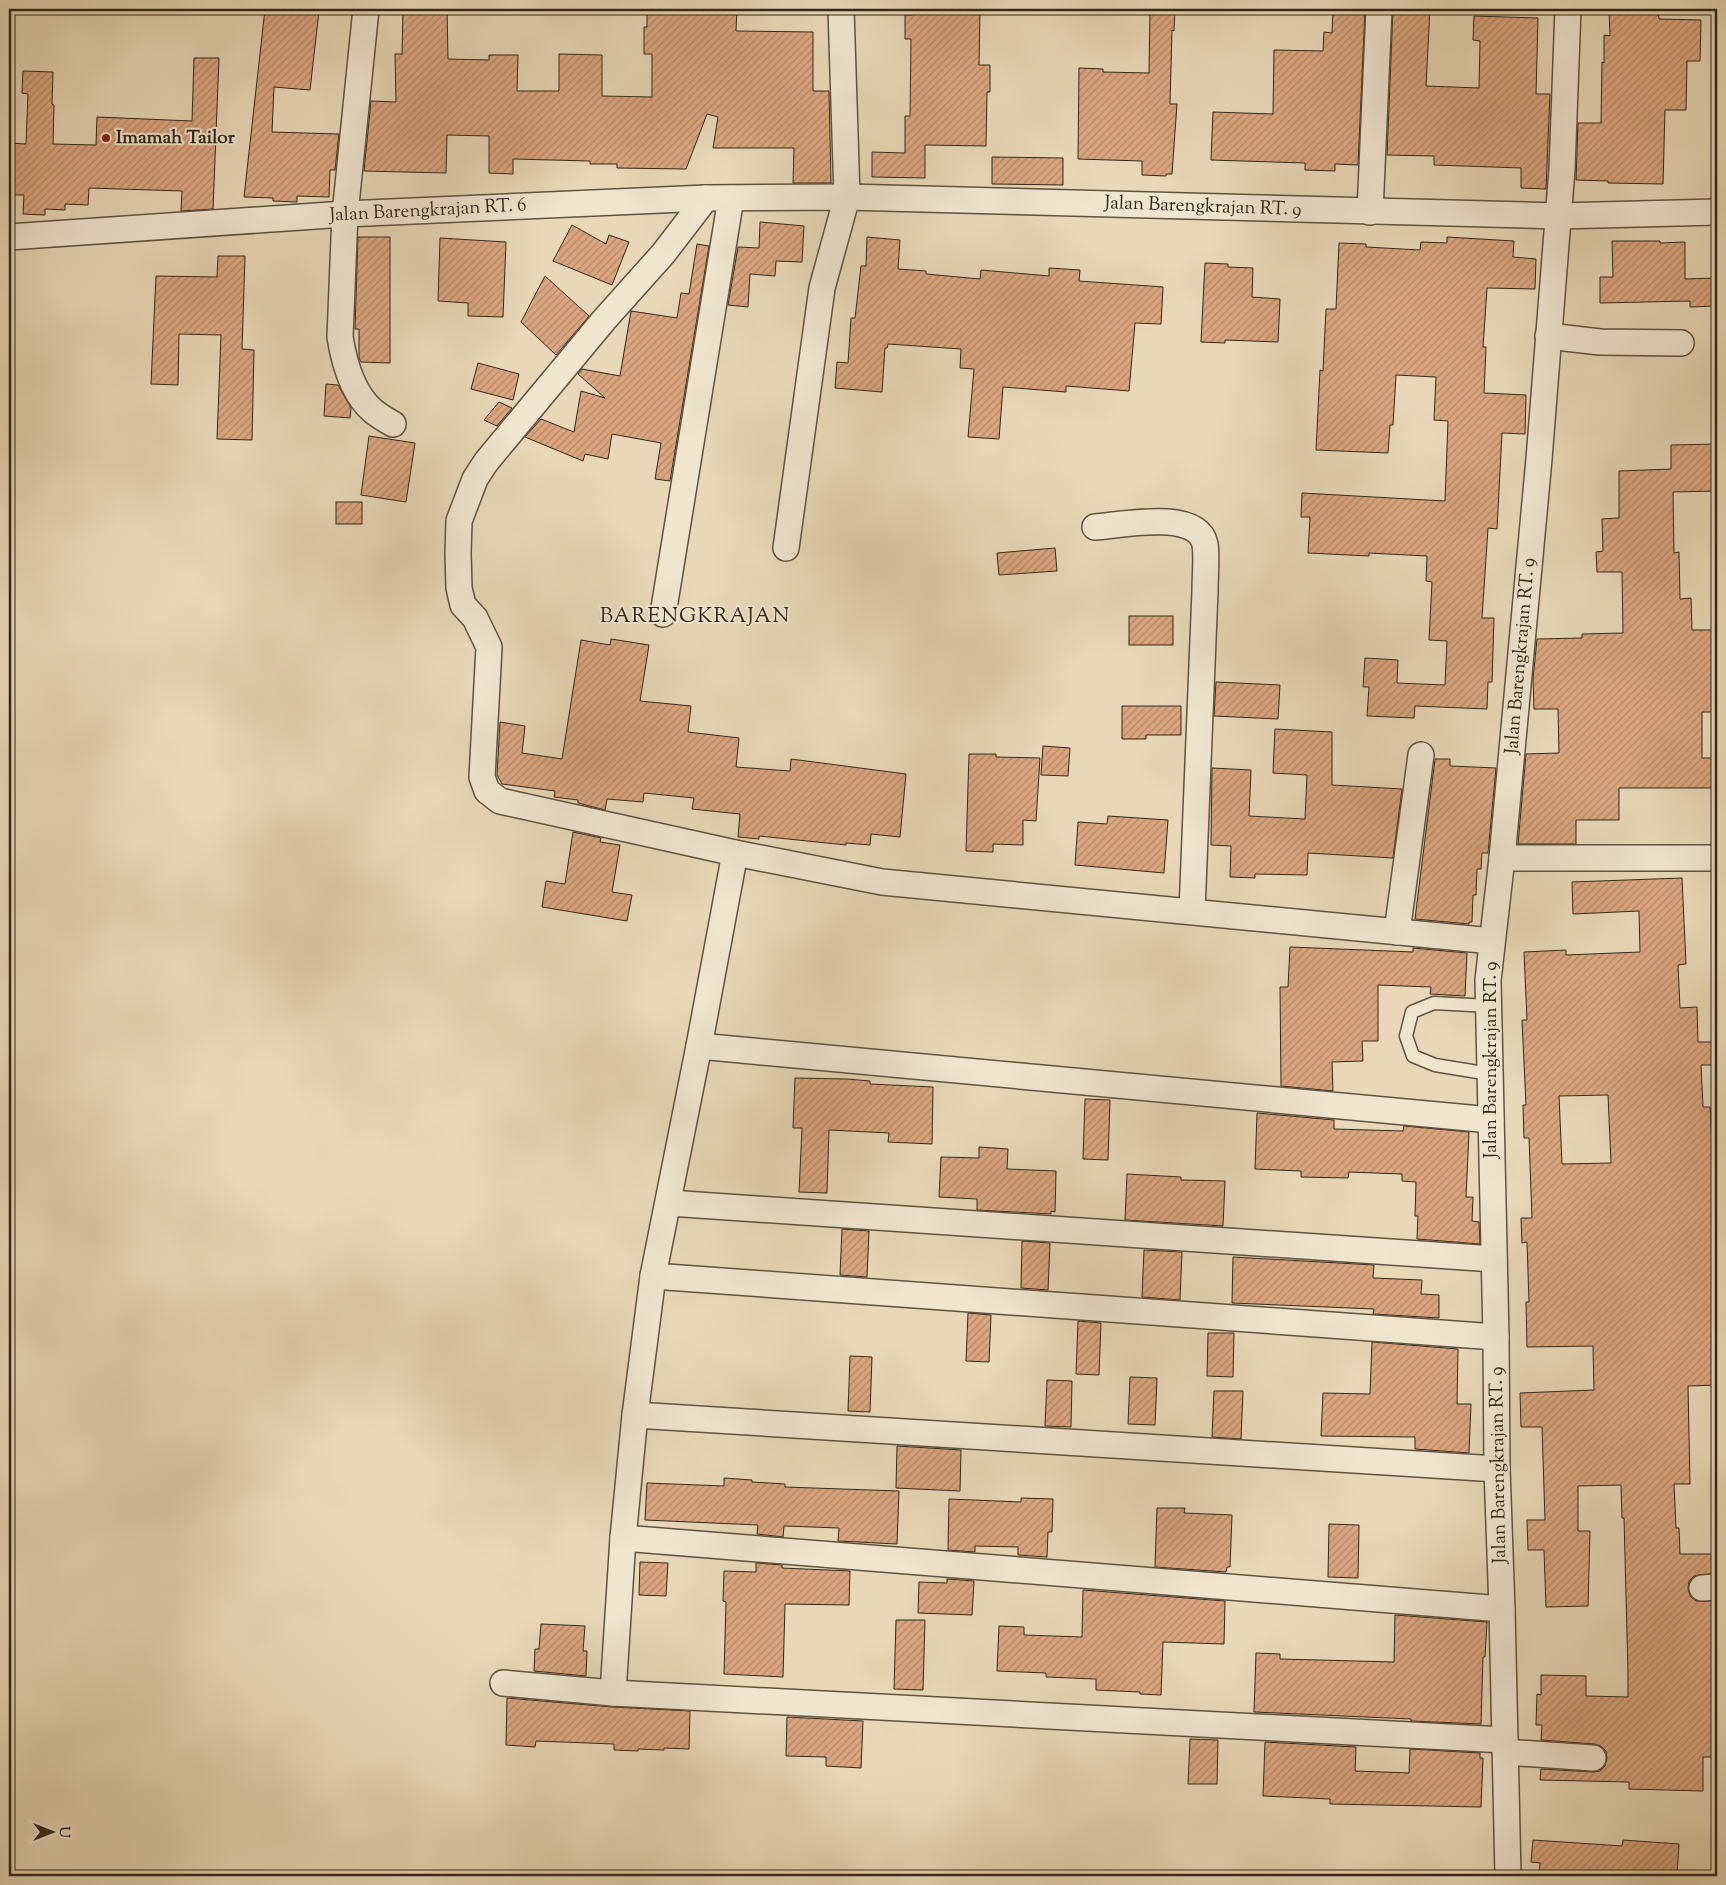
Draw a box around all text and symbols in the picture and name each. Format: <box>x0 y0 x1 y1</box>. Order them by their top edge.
place label: Imamah Tailor <box>116 125 236 152</box>
marker: Imamah Tailor <box>100 132 112 144</box>
street label: Jalan Barengkrajan RT. 9 <box>1103 190 1302 224</box>
street label: Jalan Barengkrajan RT. 6 <box>328 192 527 230</box>
street label: Jalan Barengkrajan RT. 9 <box>1499 557 1543 756</box>
district label: BARENGKRAJAN <box>600 602 790 632</box>
street label: Jalan Barengkrajan RT. 9 <box>1478 961 1505 1160</box>
street label: Jalan Barengkrajan RT. 9 <box>1484 1366 1514 1565</box>
north arrow <box>28 1808 78 1858</box>
text: U <box>53 1826 73 1838</box>

